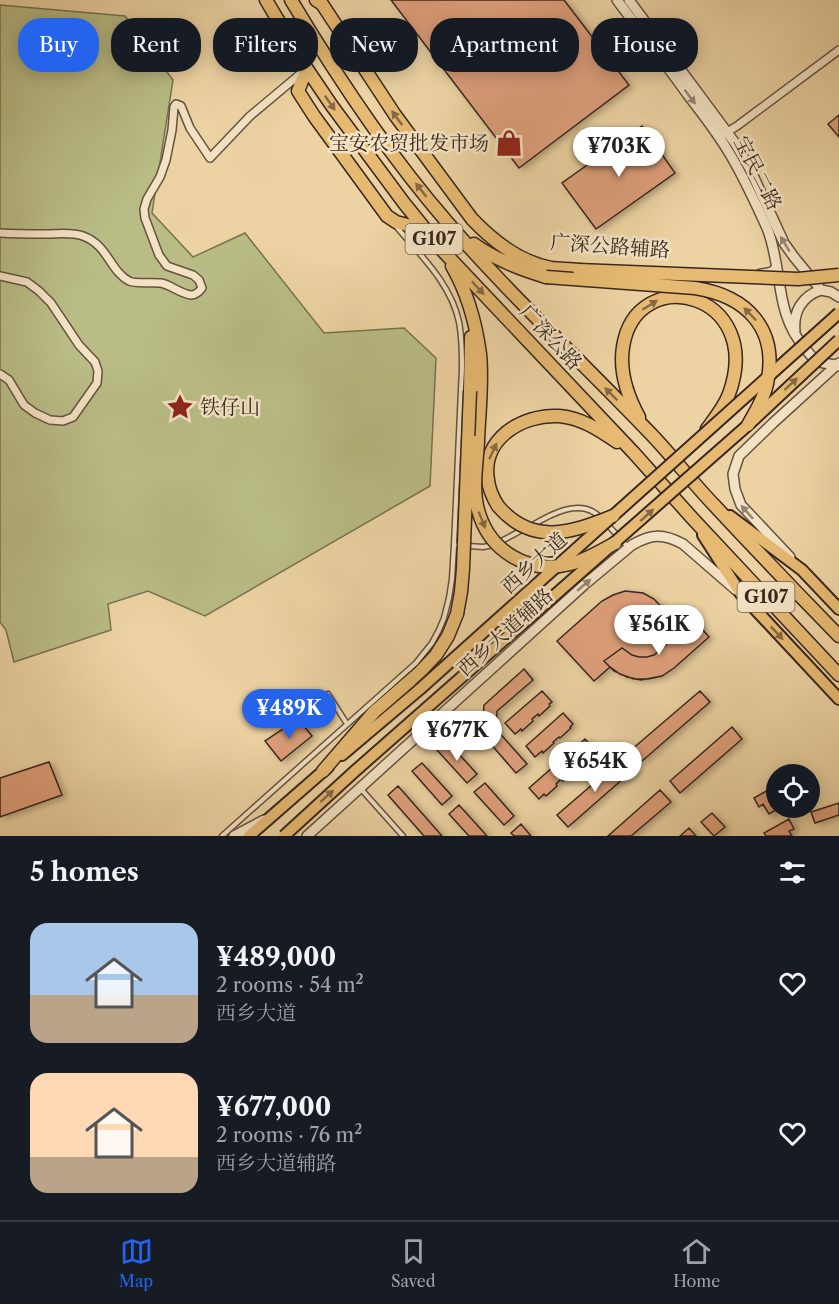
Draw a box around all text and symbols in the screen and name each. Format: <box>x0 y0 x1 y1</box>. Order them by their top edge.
chip: Buy <box>18 18 99 72</box>
chip: Rent <box>111 18 201 72</box>
chip: Filters <box>213 18 318 72</box>
chip: New <box>330 18 418 72</box>
chip: Apartment <box>430 18 579 72</box>
chip: House <box>591 18 698 72</box>
one-way arrow <box>684 89 696 105</box>
one-way arrow <box>324 94 336 110</box>
one-way arrow <box>391 111 403 127</box>
pin: ¥703K <box>577 127 661 178</box>
shop icon: 宝安农贸批发市场 <box>494 128 524 158</box>
place label: 宝安农贸批发市场 <box>329 131 489 155</box>
street label: 宝民二路 <box>729 132 787 214</box>
text: ¥703K <box>587 134 651 158</box>
one-way arrow <box>415 182 427 197</box>
road number: G107 <box>406 224 462 254</box>
street label: 广深公路辅路 <box>549 230 671 262</box>
one-way arrow <box>780 236 791 252</box>
one-way arrow <box>471 280 485 295</box>
one-way arrow <box>642 299 658 310</box>
street label: 广深公路 <box>515 300 587 374</box>
one-way arrow <box>744 307 758 321</box>
one-way arrow <box>784 377 799 391</box>
one-way arrow <box>604 387 618 401</box>
place icon: 铁仔山 <box>165 392 195 422</box>
place label: 铁仔山 <box>200 395 260 419</box>
one-way arrow <box>489 442 498 459</box>
one-way arrow <box>741 505 755 519</box>
one-way arrow <box>639 508 654 522</box>
one-way arrow <box>477 511 487 529</box>
street label: 西乡大道 <box>496 527 572 599</box>
one-way arrow <box>576 579 591 592</box>
road number: G107 <box>738 582 795 612</box>
street label: 西乡大道辅路 <box>452 583 558 681</box>
pin: ¥561K <box>617 605 701 656</box>
text: ¥561K <box>628 612 690 636</box>
one-way arrow <box>770 626 784 640</box>
pin: ¥489K <box>247 689 331 740</box>
text: ¥489K <box>256 696 322 720</box>
pin: ¥677K <box>415 711 499 762</box>
text: ¥677K <box>426 718 488 742</box>
pin: ¥654K <box>553 742 637 793</box>
text: ¥654K <box>563 749 627 773</box>
map controls <box>766 764 820 818</box>
button: locate <box>766 764 820 818</box>
one-way arrow <box>320 790 334 804</box>
text: 5 homes <box>30 856 139 888</box>
icon: filters <box>776 856 809 889</box>
text: ¥489,000 <box>216 941 336 973</box>
icon: home <box>78 947 150 1019</box>
icon: heart <box>776 967 809 1000</box>
text: 2 rooms · 54 m² <box>216 973 364 997</box>
text: 西乡大道 <box>216 1001 296 1025</box>
text: ¥677,000 <box>216 1091 331 1123</box>
icon: home <box>78 1097 150 1169</box>
icon: heart <box>776 1117 809 1150</box>
text: 2 rooms · 76 m² <box>216 1123 362 1147</box>
text: 西乡大道辅路 <box>216 1151 336 1175</box>
tab: Map <box>119 1235 153 1291</box>
tab: Saved <box>391 1235 435 1291</box>
tab: Home <box>673 1235 720 1291</box>

